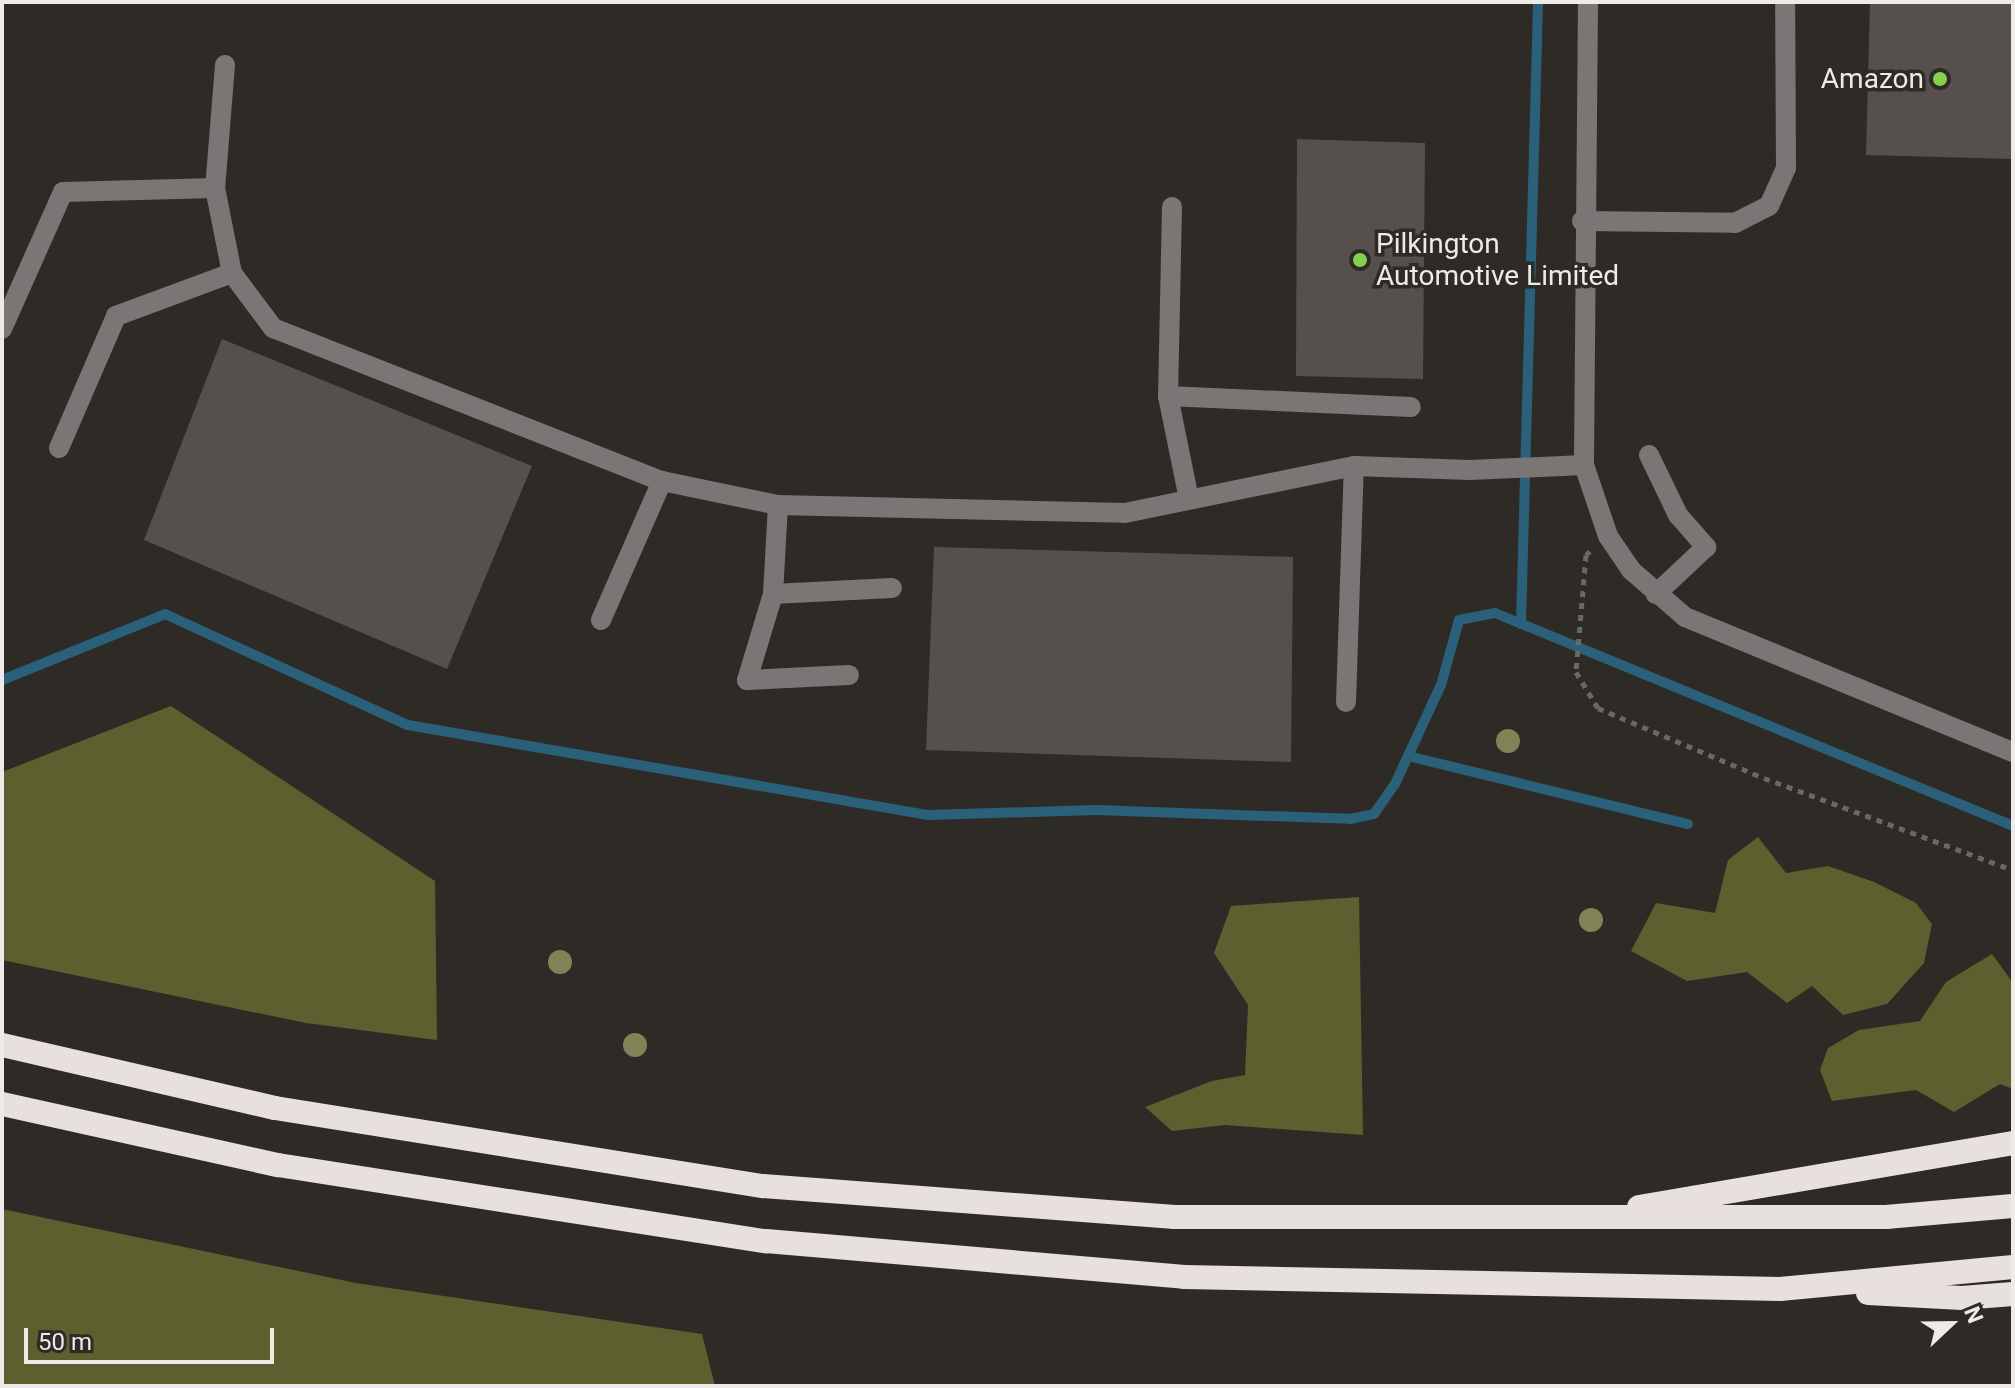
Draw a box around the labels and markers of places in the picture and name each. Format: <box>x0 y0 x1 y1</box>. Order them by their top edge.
place label: Amazon <box>1821 62 1924 96</box>
marker: Amazon <box>1931 70 1949 88</box>
place label: Pilkington Automotive Limited <box>1376 227 1619 293</box>
marker: Pilkington Automotive Limited <box>1351 251 1369 269</box>

